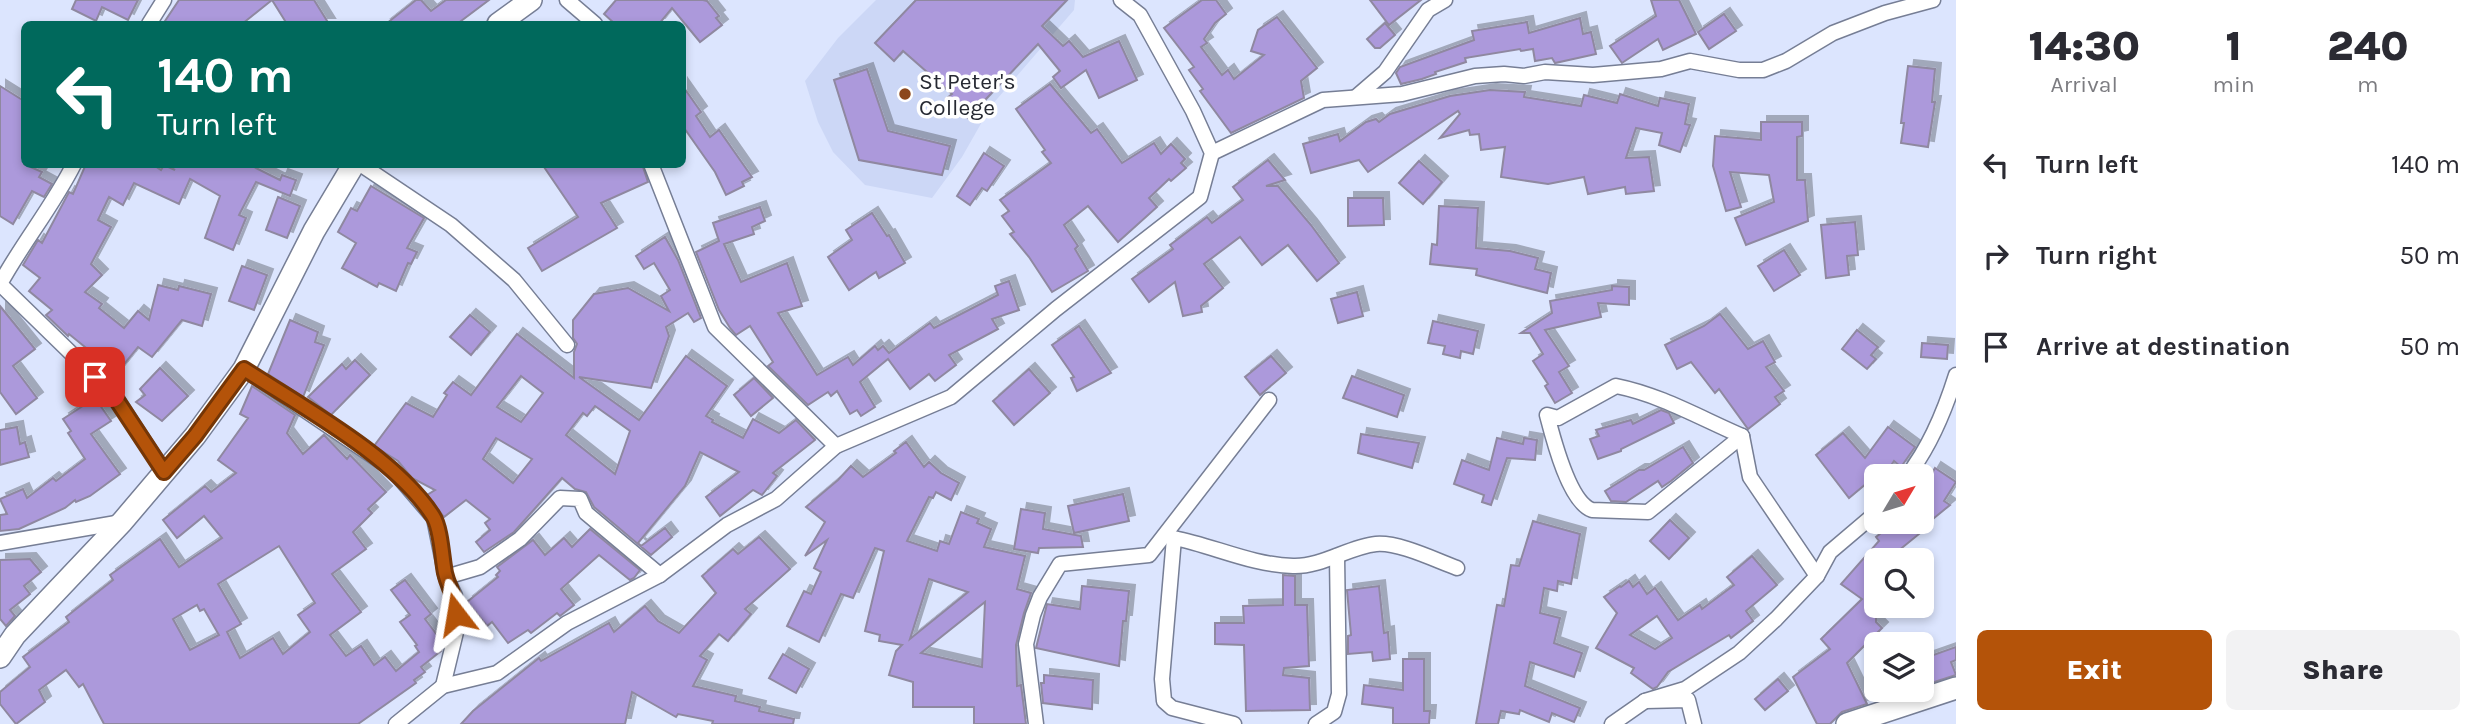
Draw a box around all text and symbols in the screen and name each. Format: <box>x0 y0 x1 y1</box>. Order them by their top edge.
text: 14:30 <box>2028 21 2140 71</box>
text: 1 <box>2225 21 2242 71</box>
text: 240 <box>2327 21 2409 71</box>
text: 140 m <box>157 47 294 104</box>
icon: left <box>42 49 133 140</box>
place label: St Peter's College <box>919 68 1016 121</box>
text: Arrival <box>2051 71 2118 98</box>
text: min <box>2212 71 2255 98</box>
text: m <box>2357 71 2379 98</box>
marker: St Peter's College <box>897 86 913 102</box>
text: Turn left <box>157 106 277 143</box>
icon: left <box>1977 146 2015 184</box>
text: Turn left <box>2036 149 2138 180</box>
text: 140 m <box>2391 149 2460 180</box>
icon: right <box>1977 237 2015 275</box>
text: Turn right <box>2036 240 2157 271</box>
text: 50 m <box>2399 240 2460 271</box>
icon: arrive <box>1977 328 2015 366</box>
text: Arrive at destination <box>2036 331 2290 362</box>
text: 50 m <box>2399 331 2460 362</box>
pin <box>65 347 125 407</box>
icon: arrive <box>76 358 114 396</box>
north arrow <box>1864 464 1934 534</box>
map controls <box>1864 464 1934 702</box>
button: search <box>1864 548 1934 618</box>
position arrow <box>419 577 493 651</box>
button: Exit <box>1977 630 2212 710</box>
button: Share <box>2226 630 2460 710</box>
button: layers <box>1864 632 1934 702</box>

